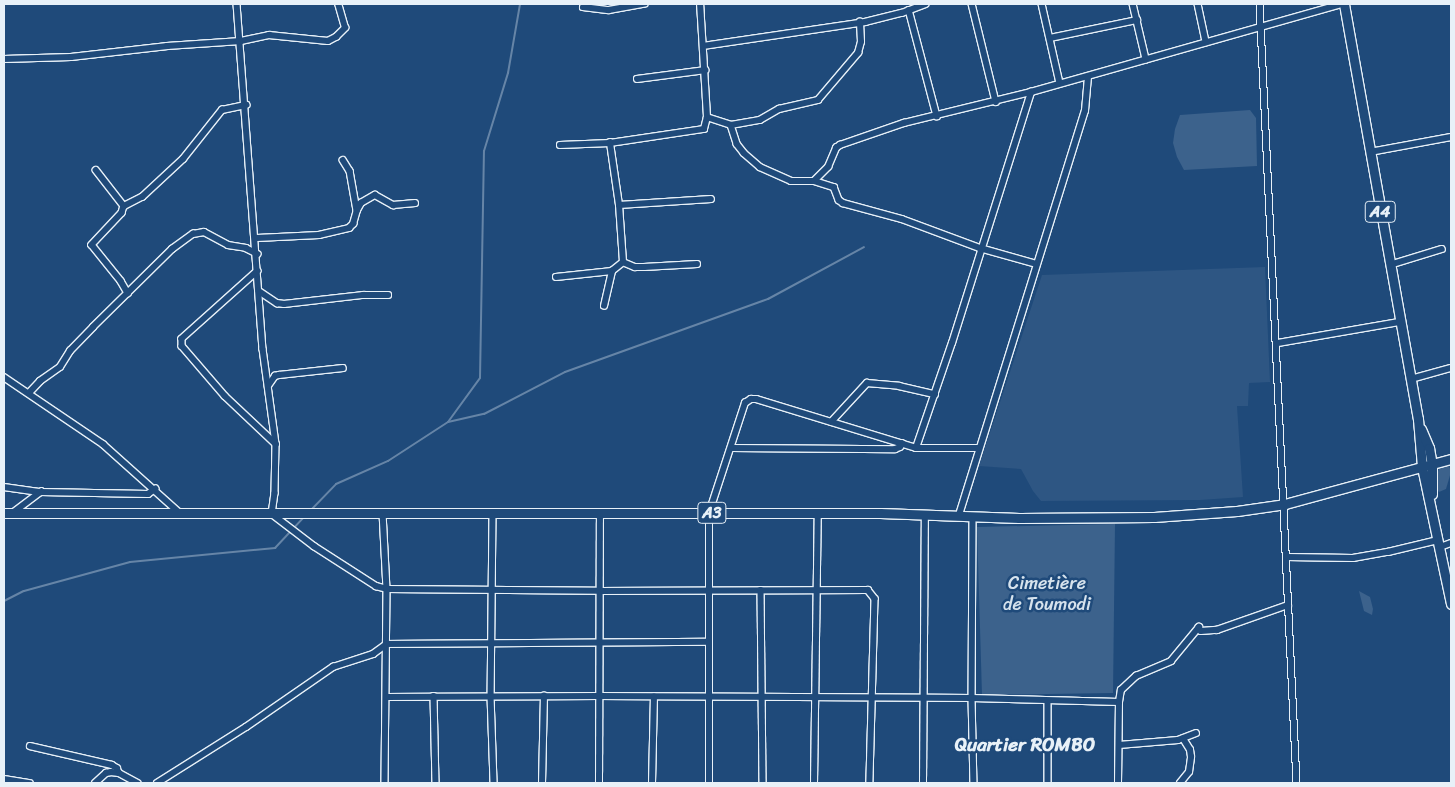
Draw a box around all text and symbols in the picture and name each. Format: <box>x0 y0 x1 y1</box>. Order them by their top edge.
road number: A4 <box>1364 198 1396 226</box>
road number: A3 <box>697 499 727 526</box>
park label: Cimetière de Toumodi <box>1003 573 1091 616</box>
district label: Quartier ROMBO <box>955 734 1095 756</box>

